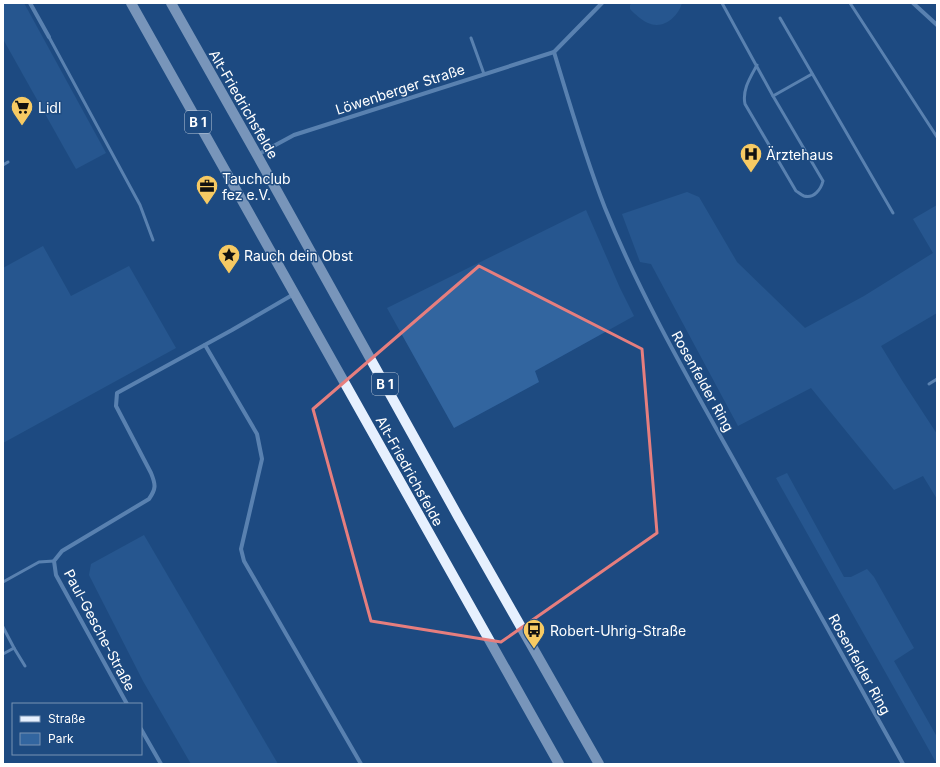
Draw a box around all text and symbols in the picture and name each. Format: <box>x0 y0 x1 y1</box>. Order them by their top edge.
street label: Alt-Friedrichsfelde <box>206 46 282 162</box>
street label: Löwenberger Straße <box>333 60 467 118</box>
supermarket icon: Lidl <box>9 94 35 127</box>
place label: Lidl <box>38 99 61 116</box>
road number: B 1 <box>185 111 211 133</box>
hospital icon: Ärztehaus <box>738 141 764 174</box>
place label: Ärztehaus <box>766 146 833 163</box>
place label: Tauchclub fez e.V. <box>222 170 291 203</box>
office icon: Tauchclub fez e.V. <box>194 173 220 206</box>
place icon: Rauch dein Obst <box>216 242 242 275</box>
place label: Rauch dein Obst <box>244 247 353 264</box>
street label: Rosenfelder Ring <box>668 328 738 434</box>
road number: B 1 <box>372 373 398 395</box>
street label: Alt-Friedrichsfelde <box>373 413 447 529</box>
street label: Paul-Gesche-Straße <box>61 566 139 694</box>
street label: Rosenfelder Ring <box>825 611 895 717</box>
bus stop icon: Robert-Uhrig-Straße <box>521 617 547 650</box>
place label: Robert-Uhrig-Straße <box>550 622 686 639</box>
legend <box>12 703 142 755</box>
text: Straße <box>48 711 85 726</box>
text: Park <box>48 731 74 746</box>

